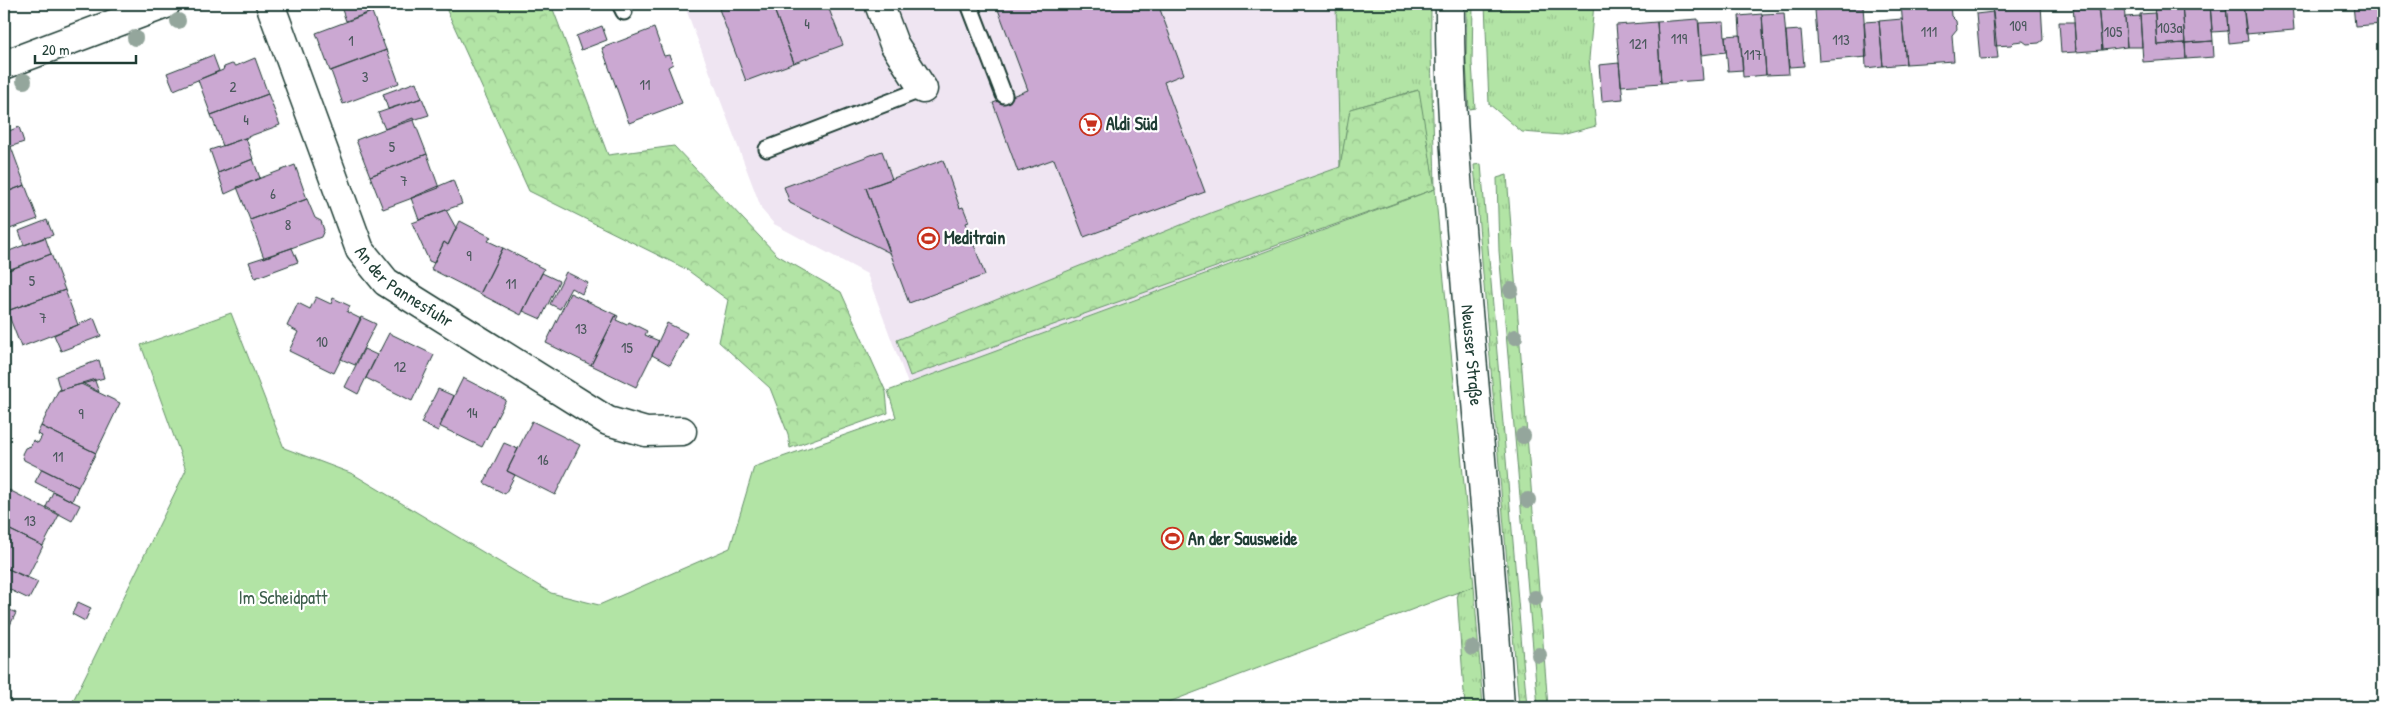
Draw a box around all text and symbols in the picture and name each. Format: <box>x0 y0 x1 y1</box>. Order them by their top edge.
house number: 4 <box>804 13 810 34</box>
house number: 109 <box>2009 15 2027 36</box>
house number: 103a <box>2158 17 2183 38</box>
house number: 111 <box>1921 21 1937 42</box>
house number: 105 <box>2104 21 2123 42</box>
house number: 119 <box>1671 28 1688 49</box>
house number: 113 <box>1832 29 1850 50</box>
house number: 1 <box>348 30 354 51</box>
scale bar <box>35 32 136 64</box>
house number: 121 <box>1629 33 1647 54</box>
text: 20 m <box>42 39 69 60</box>
house number: 117 <box>1744 44 1762 65</box>
house number: 3 <box>362 66 369 87</box>
house number: 11 <box>640 74 650 95</box>
house number: 2 <box>229 76 237 97</box>
house number: 4 <box>243 109 249 130</box>
place label: Aldi Süd <box>1106 111 1157 136</box>
supermarket icon: Aldi Süd <box>1078 112 1102 136</box>
house number: 5 <box>389 136 396 157</box>
house number: 7 <box>400 170 408 191</box>
house number: 6 <box>270 183 276 204</box>
house number: 8 <box>285 214 291 235</box>
place label: Meditrain <box>944 225 1005 250</box>
sports icon: Meditrain <box>916 226 940 250</box>
street label: An der Pannesfuhr <box>349 240 458 333</box>
house number: 9 <box>466 245 472 266</box>
house number: 5 <box>29 270 36 291</box>
house number: 11 <box>506 273 516 294</box>
street label: Neusser Straße <box>1455 304 1489 407</box>
house number: 7 <box>39 307 47 328</box>
house number: 13 <box>575 318 587 339</box>
house number: 10 <box>316 331 328 352</box>
house number: 15 <box>621 337 634 358</box>
house number: 12 <box>394 356 406 377</box>
house number: 14 <box>466 402 478 423</box>
house number: 9 <box>78 403 84 424</box>
house number: 11 <box>53 446 63 467</box>
house number: 16 <box>537 449 549 470</box>
house number: 13 <box>24 510 36 531</box>
place label: An der Sausweide <box>1188 526 1298 551</box>
sports icon: An der Sausweide <box>1160 527 1184 551</box>
park label: Im Scheidpatt <box>239 585 328 610</box>

